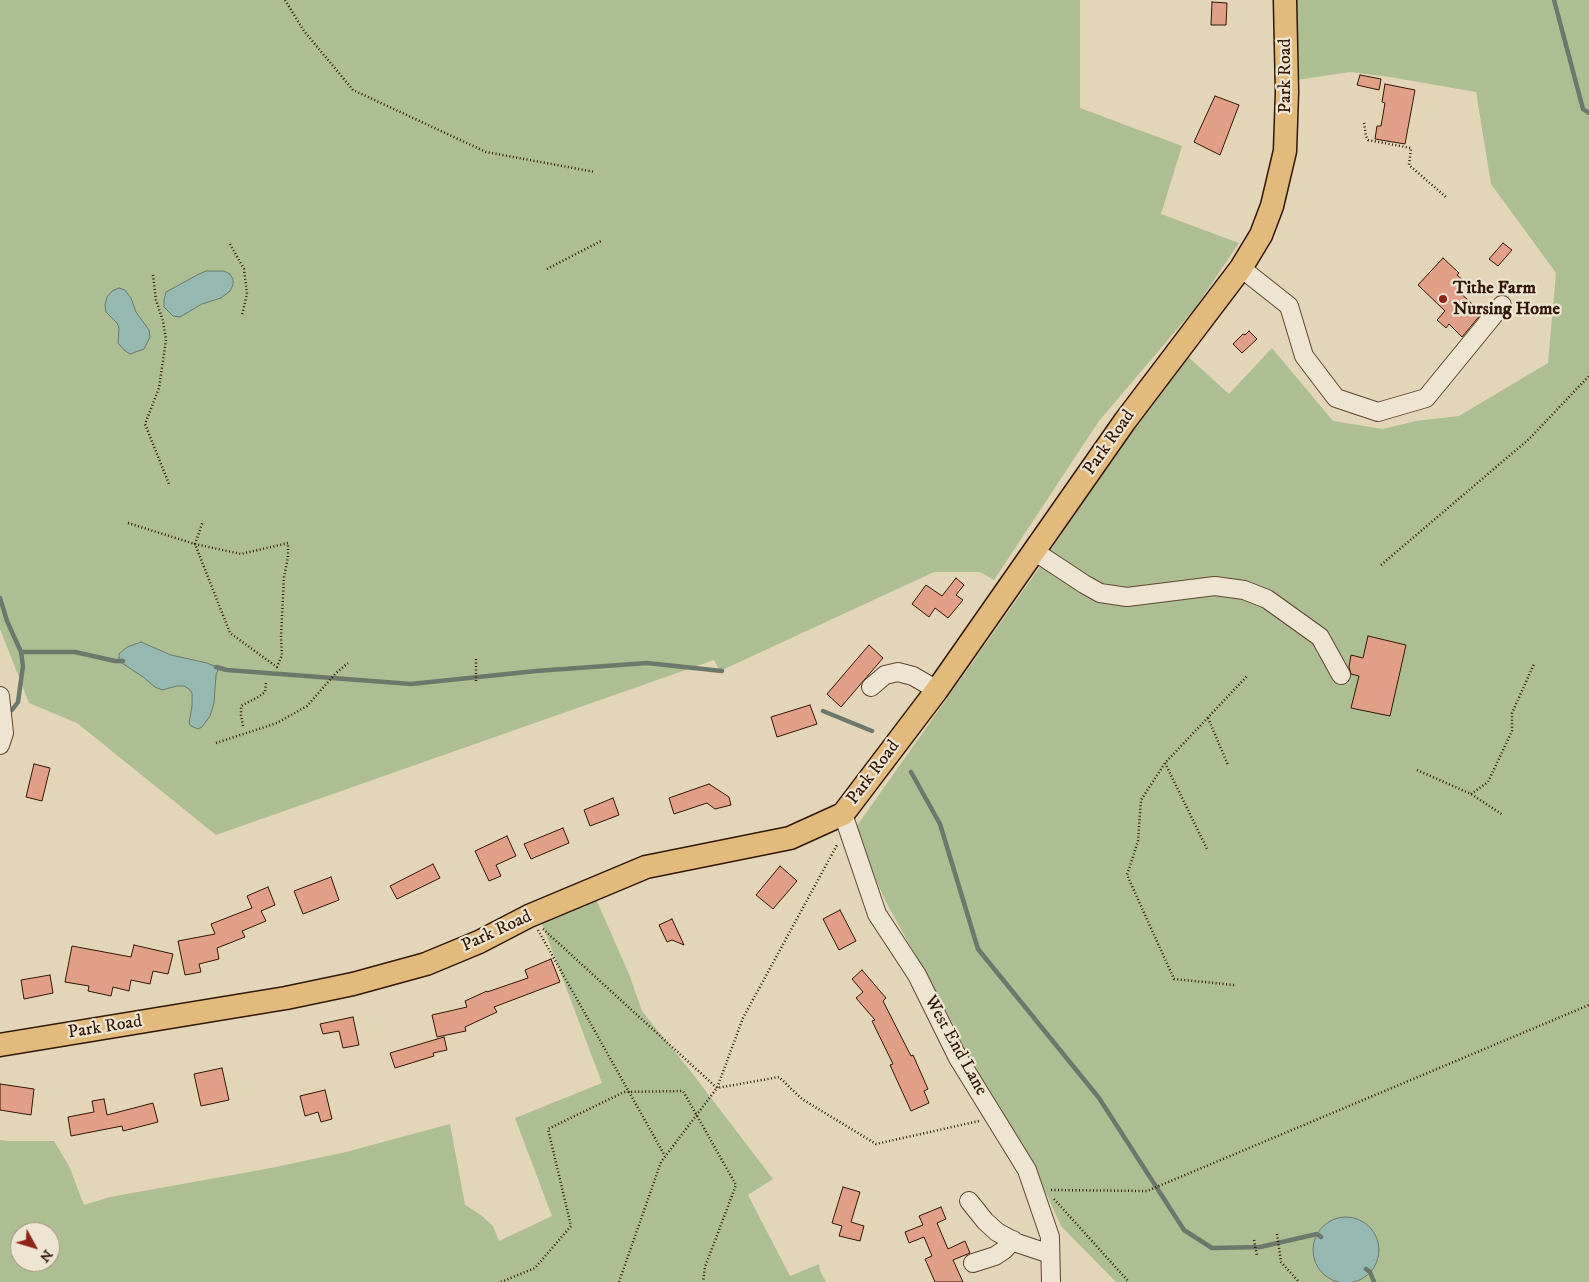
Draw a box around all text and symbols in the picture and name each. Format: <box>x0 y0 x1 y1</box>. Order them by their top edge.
street label: Park Road <box>1275 39 1297 113</box>
place label: Tithe Farm Nursing Home <box>1453 278 1560 320</box>
marker: Tithe Farm Nursing Home <box>1437 293 1449 305</box>
street label: Park Road <box>1080 406 1140 480</box>
street label: Park Road <box>843 737 905 809</box>
street label: Park Road <box>459 906 535 958</box>
street label: West End Lane <box>919 992 991 1100</box>
street label: Park Road <box>66 1011 144 1045</box>
north arrow <box>10 1222 60 1272</box>
text: N <box>35 1246 56 1266</box>

